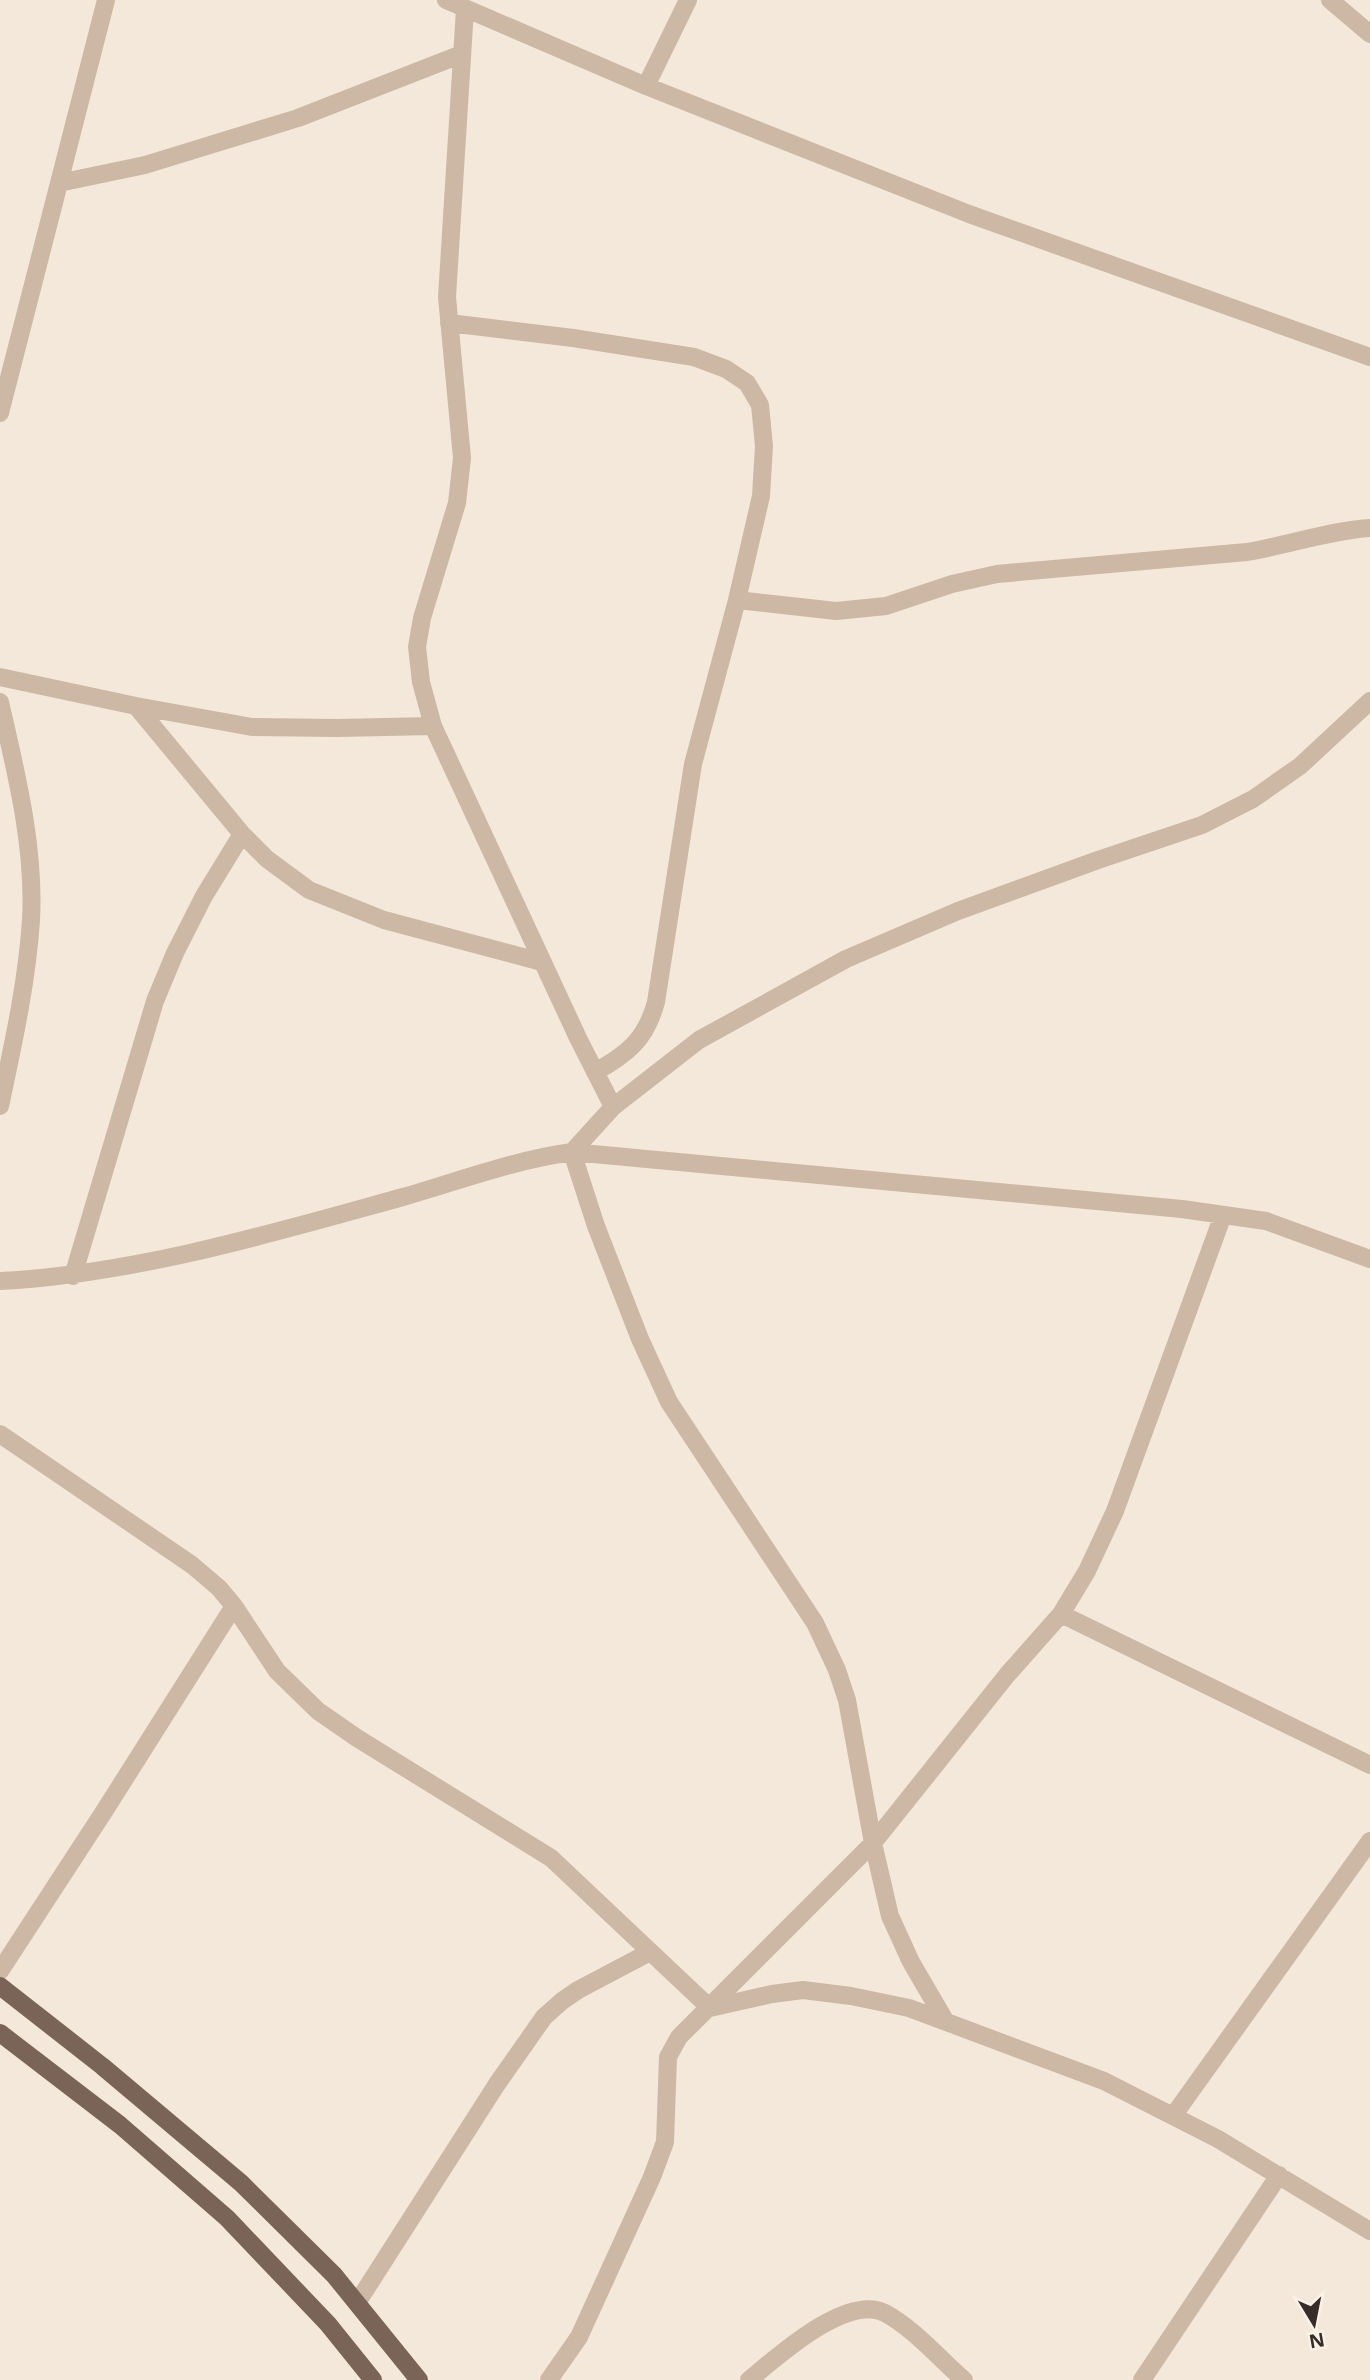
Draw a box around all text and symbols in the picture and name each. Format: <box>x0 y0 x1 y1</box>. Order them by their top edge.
north arrow <box>1279 2289 1349 2359</box>
text: N <box>1307 2327 1327 2355</box>

